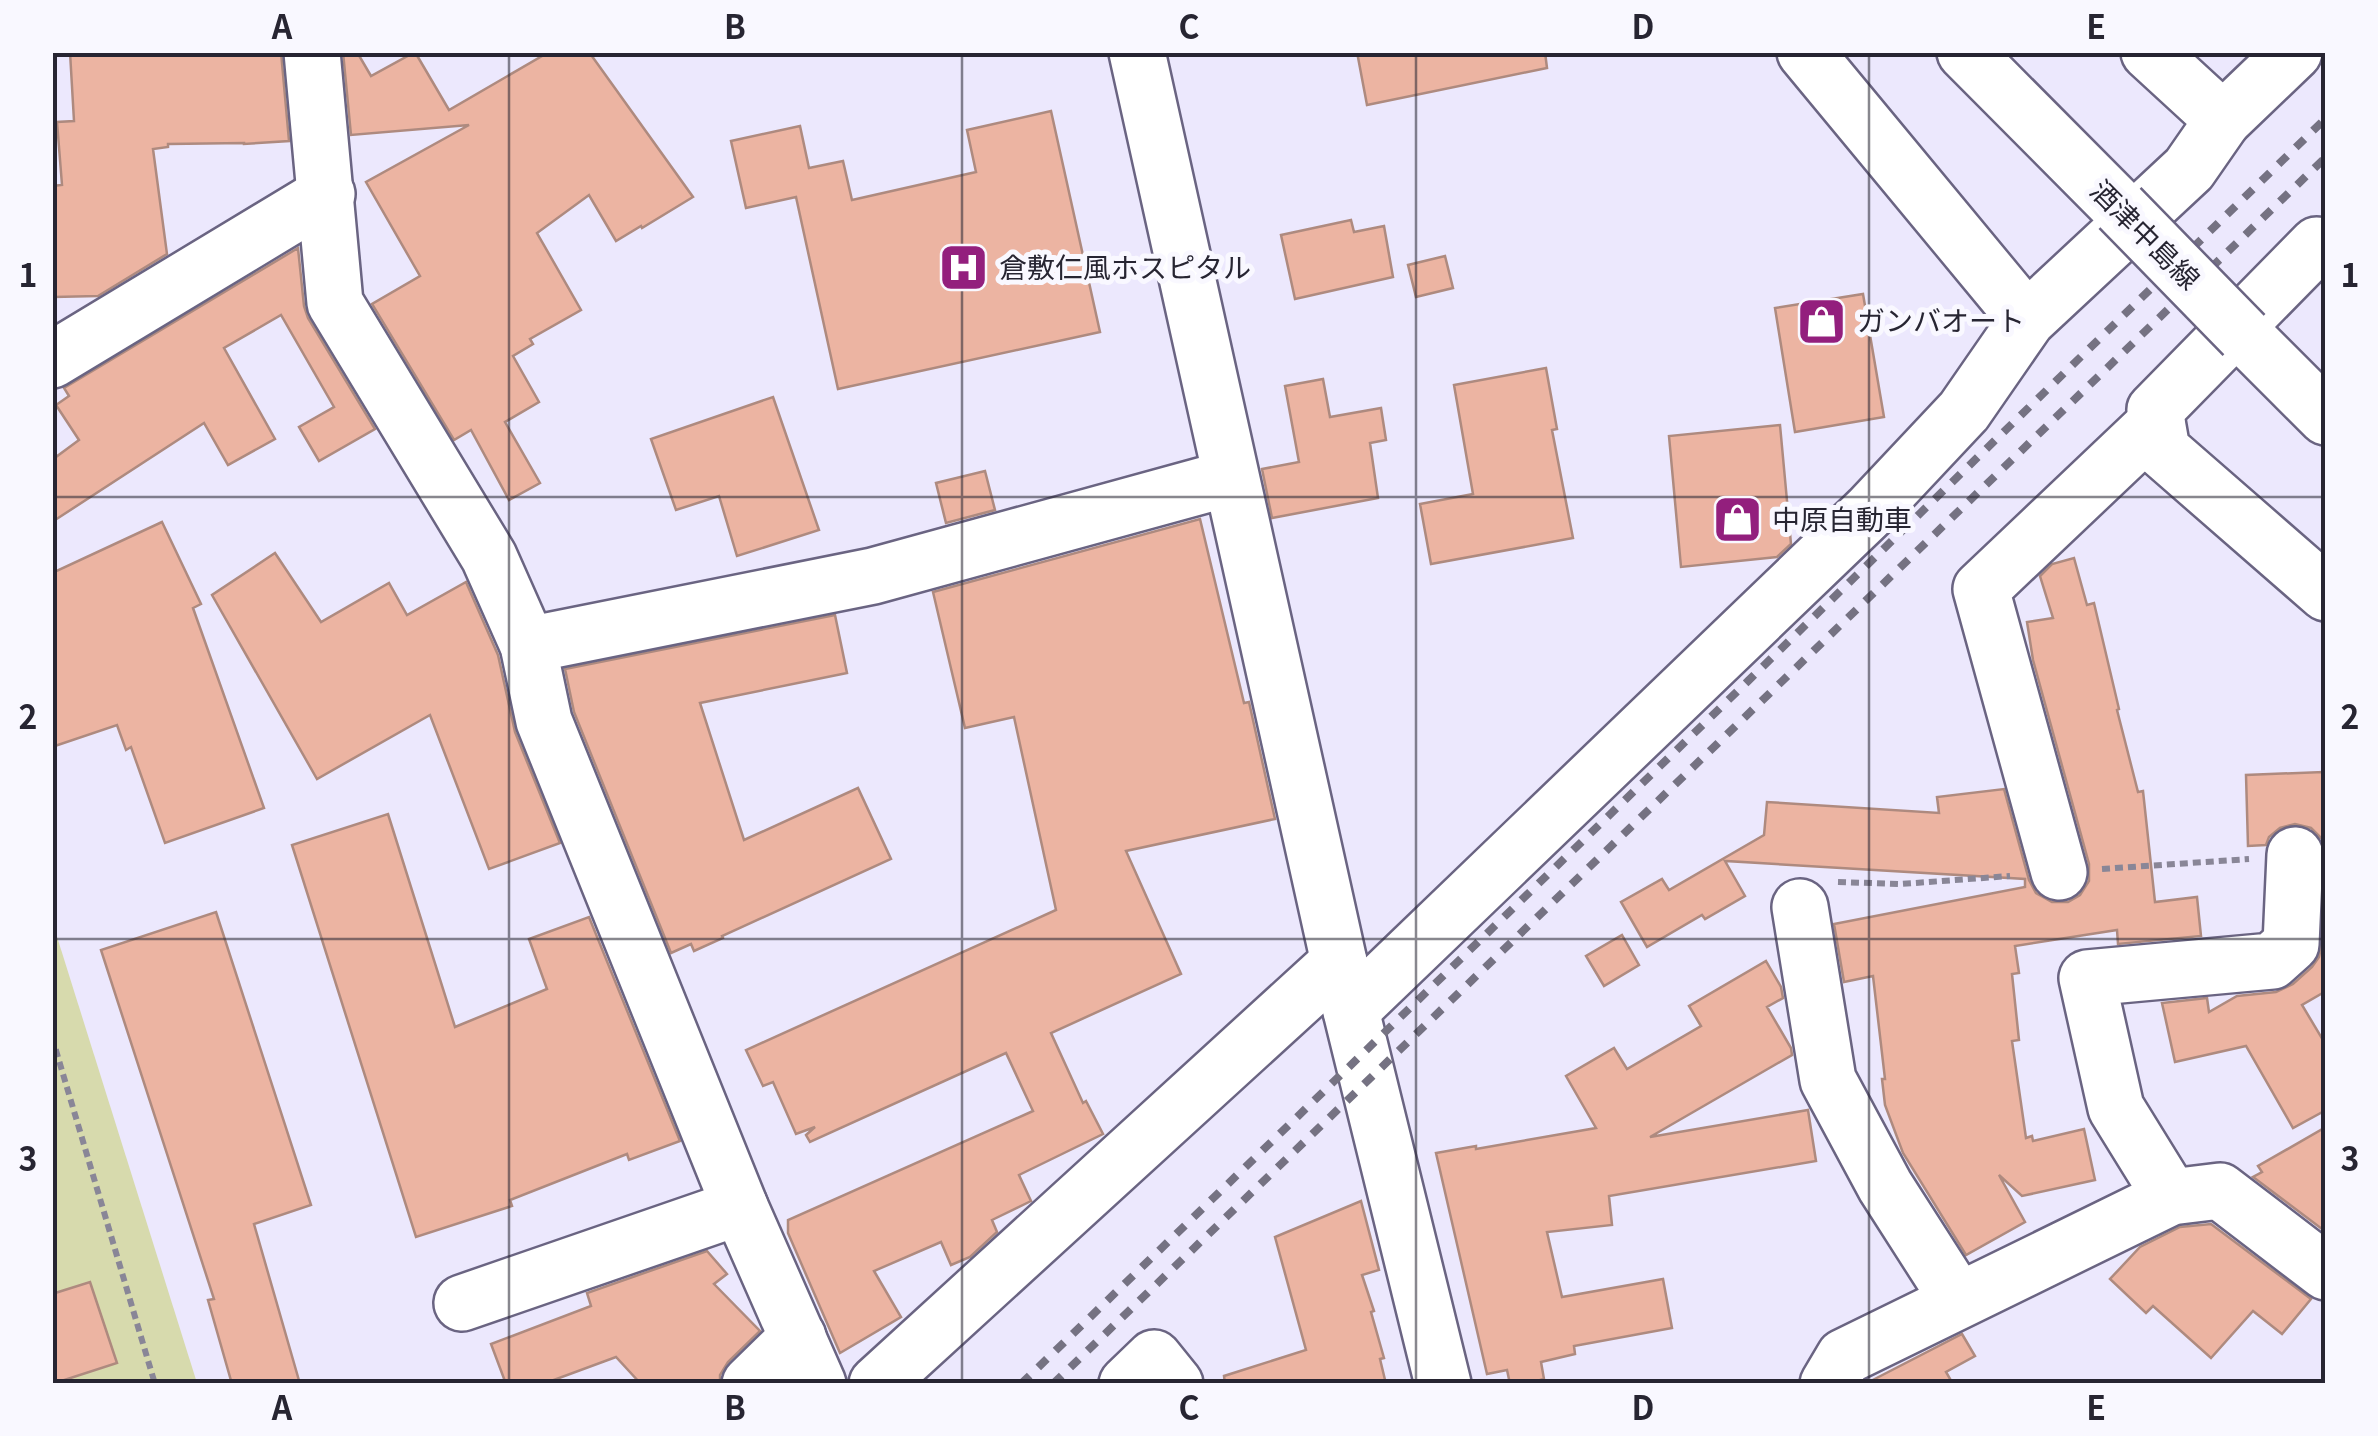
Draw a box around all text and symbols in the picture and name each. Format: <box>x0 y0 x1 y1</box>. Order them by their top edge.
text: A <box>271 2 293 48</box>
text: B <box>724 2 746 48</box>
text: C <box>1179 2 1200 48</box>
text: D <box>1632 2 1654 48</box>
text: E <box>2086 2 2106 48</box>
street label: 酒津中島線 <box>2083 170 2210 297</box>
hospital icon: 倉敷仁風ホスピタル <box>938 242 990 294</box>
place label: 倉敷仁風ホスピタル <box>999 246 1251 286</box>
text: 1 <box>19 250 37 296</box>
text: 1 <box>2341 250 2359 296</box>
shop icon: ガンバオート <box>1796 295 1848 347</box>
place label: ガンバオート <box>1857 299 2025 339</box>
shop icon: 中原自動車 <box>1711 494 1763 546</box>
place label: 中原自動車 <box>1772 498 1912 538</box>
text: 2 <box>19 692 37 738</box>
text: 2 <box>2341 692 2359 738</box>
text: 3 <box>19 1134 37 1180</box>
text: 3 <box>2341 1134 2359 1180</box>
text: A <box>271 1383 293 1429</box>
text: B <box>724 1383 746 1429</box>
text: C <box>1179 1383 1200 1429</box>
text: D <box>1632 1383 1654 1429</box>
text: E <box>2086 1383 2106 1429</box>

